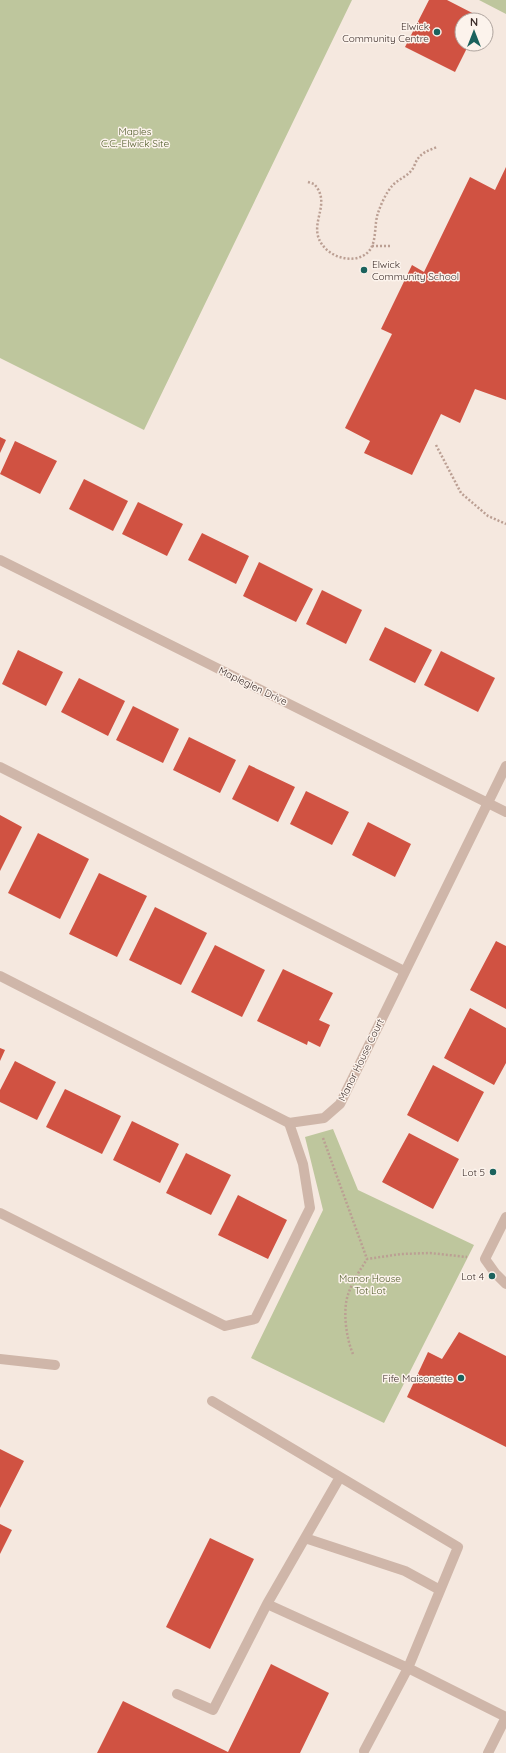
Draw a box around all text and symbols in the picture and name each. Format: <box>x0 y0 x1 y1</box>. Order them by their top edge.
north arrow <box>454 12 494 52</box>
text: N <box>470 15 478 29</box>
place label: Elwick Community Centre <box>342 20 429 45</box>
marker: Elwick Community Centre <box>432 27 442 37</box>
park label: Maples C.C.-Elwick Site <box>101 125 169 150</box>
place label: Elwick Community School <box>372 258 459 283</box>
marker: Elwick Community School <box>359 265 369 275</box>
street label: Mapleglen Drive <box>217 664 290 708</box>
street label: Manor House Court <box>335 1016 387 1103</box>
place label: Lot 5 <box>462 1166 485 1179</box>
marker: Lot 5 <box>488 1167 498 1177</box>
place label: Lot 4 <box>461 1270 484 1283</box>
marker: Lot 4 <box>487 1271 497 1281</box>
park label: Manor House Tot Lot <box>339 1272 401 1297</box>
place label: Fife Maisonette <box>383 1372 453 1385</box>
marker: Fife Maisonette <box>456 1373 466 1383</box>

